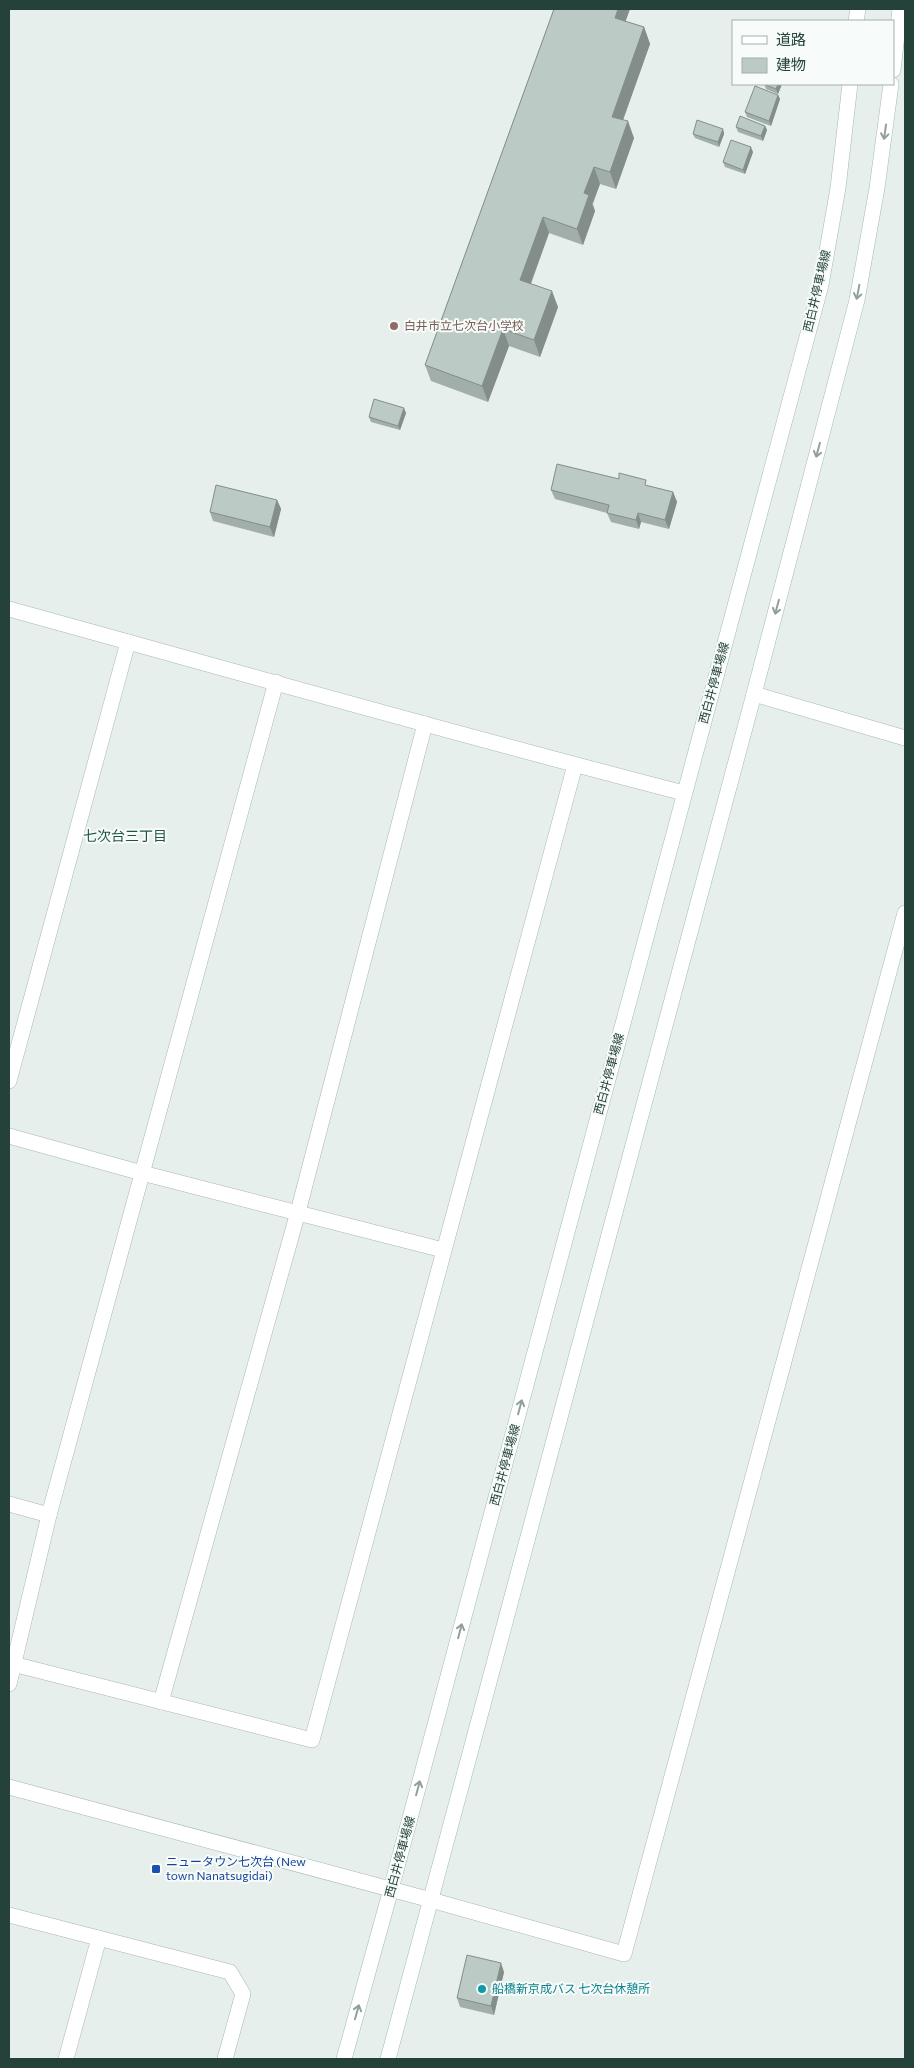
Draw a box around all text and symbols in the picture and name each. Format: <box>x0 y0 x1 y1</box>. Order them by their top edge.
legend <box>732 20 894 85</box>
text: 道路 <box>776 30 806 48</box>
text: 建物 <box>776 55 806 73</box>
one-way arrow <box>880 124 890 140</box>
street label: 西白井停車場線 <box>800 248 832 333</box>
one-way arrow <box>853 284 862 300</box>
place label: 白井市立七次台小学校 <box>404 318 524 332</box>
marker: 白井市立七次台小学校 <box>388 320 400 332</box>
one-way arrow <box>813 441 822 457</box>
one-way arrow <box>772 599 781 615</box>
street label: 西白井停車場線 <box>695 640 731 725</box>
district label: 七次台三丁目 <box>83 827 167 844</box>
street label: 西白井停車場線 <box>590 1031 626 1116</box>
one-way arrow <box>516 1399 526 1415</box>
street label: 西白井停車場線 <box>486 1422 522 1507</box>
one-way arrow <box>456 1624 466 1640</box>
one-way arrow <box>414 1781 424 1797</box>
street label: 西白井停車場線 <box>381 1814 417 1899</box>
place label: ニュータウン七次台 (New town Nanatsugidai) <box>166 1854 306 1882</box>
marker: ニュータウン七次台 (New town Nanatsugidai) <box>150 1863 162 1875</box>
place label: 船橋新京成バス 七次台休憩所 <box>492 1981 650 1995</box>
marker: 船橋新京成バス 七次台休憩所 <box>476 1983 488 1995</box>
one-way arrow <box>352 2005 362 2021</box>

